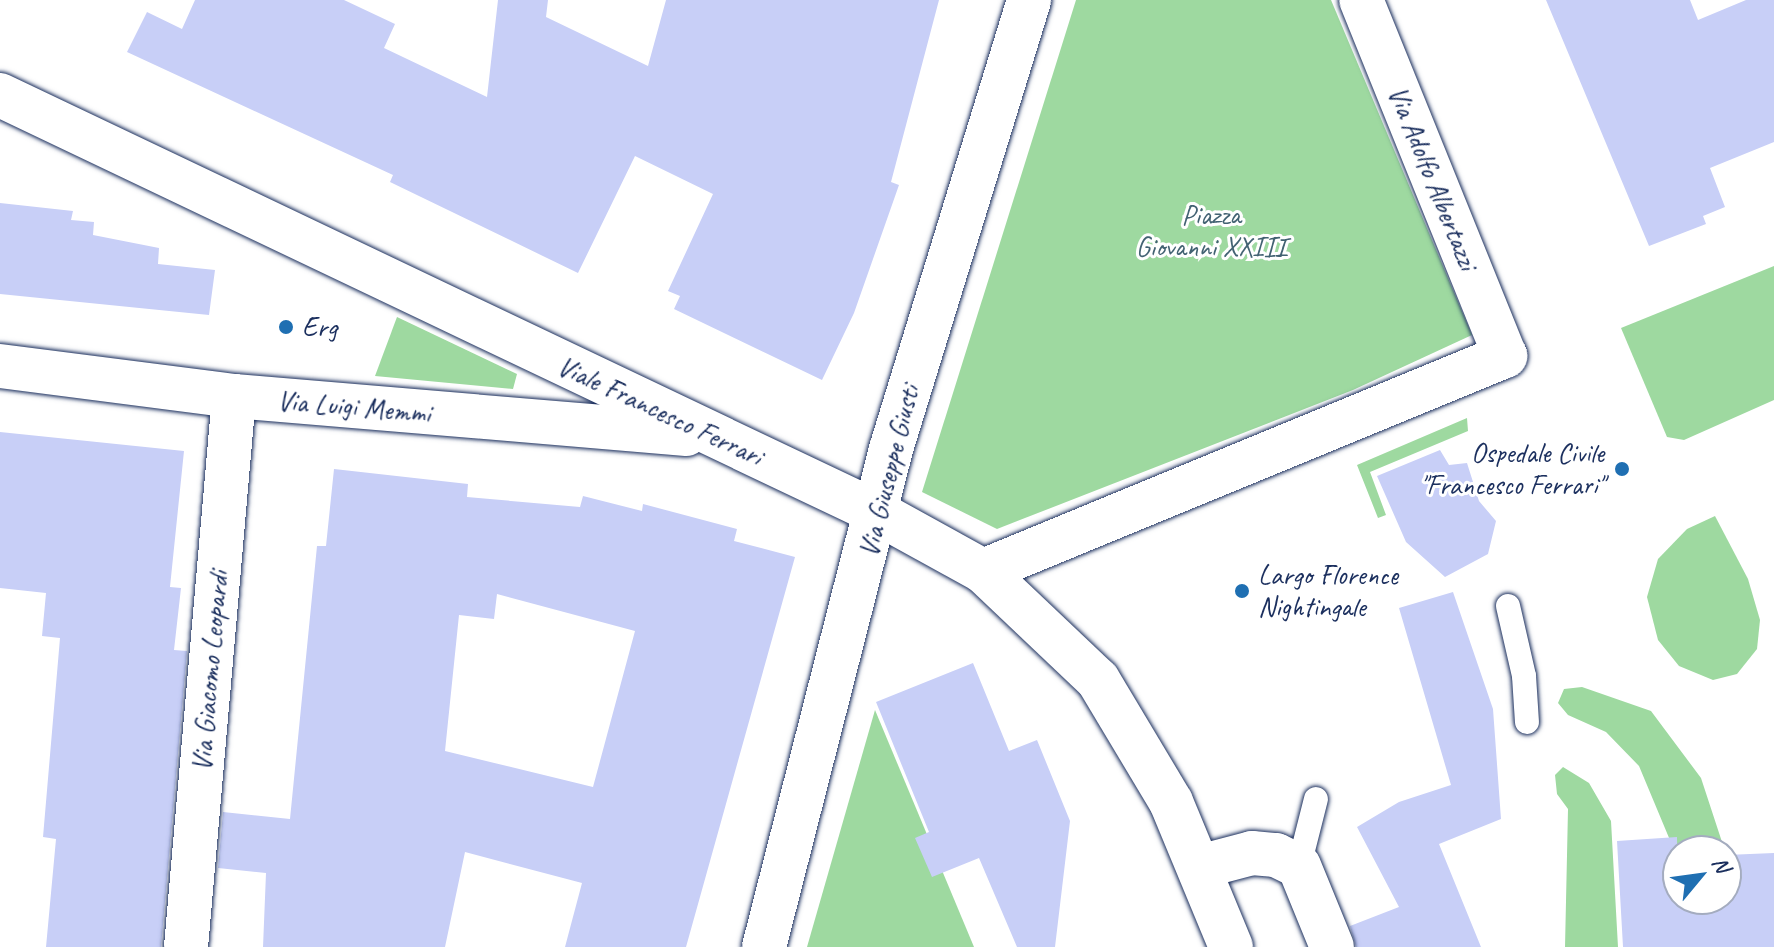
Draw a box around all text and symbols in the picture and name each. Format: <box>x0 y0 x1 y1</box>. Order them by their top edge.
street label: Via Adolfo Albertazzi <box>1381 81 1485 275</box>
park label: Piazza Giovanni XXIII <box>1136 198 1286 264</box>
place label: Erg <box>302 310 337 344</box>
marker: Erg <box>277 318 295 336</box>
street label: Viale Francesco Ferrari <box>552 349 768 473</box>
street label: Via Giuseppe Giusti <box>851 382 927 560</box>
street label: Via Luigi Memmi <box>277 384 431 430</box>
place label: Ospedale Civile "Francesco Ferrari" <box>1420 436 1604 502</box>
marker: Ospedale Civile "Francesco Ferrari" <box>1611 458 1633 480</box>
place label: Largo Florence Nightingale <box>1258 558 1398 624</box>
street label: Via Giacomo Leopardi <box>185 570 235 772</box>
marker: Largo Florence Nightingale <box>1233 582 1251 600</box>
north arrow <box>1662 835 1742 915</box>
text: N <box>1706 852 1737 877</box>

